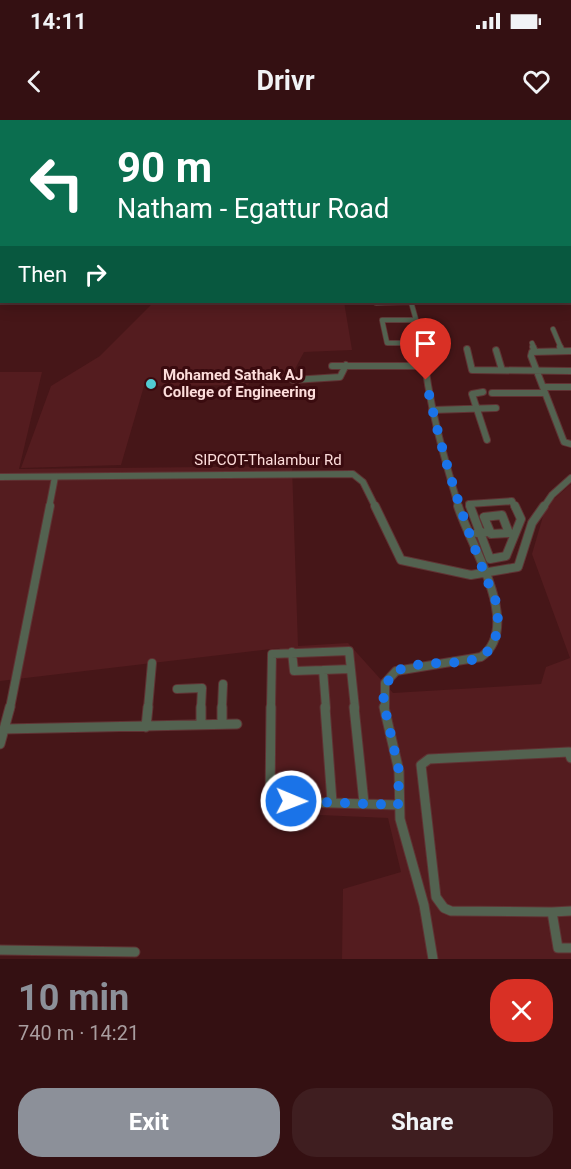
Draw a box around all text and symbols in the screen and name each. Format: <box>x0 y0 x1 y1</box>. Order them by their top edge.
text: 14:11 <box>30 9 87 34</box>
icon: back <box>18 65 51 98</box>
text: Drivr <box>256 65 315 97</box>
icon: heart <box>520 65 553 98</box>
text: 90 m <box>117 143 212 192</box>
icon: left <box>18 144 96 222</box>
text: Natham - Egattur Road <box>117 193 389 225</box>
icon: right <box>79 258 112 291</box>
text: Then <box>18 262 67 287</box>
pin <box>400 318 451 380</box>
icon: arrive <box>409 327 442 360</box>
place label: Mohamed Sathak AJ College of Engineering <box>163 366 316 401</box>
marker: Mohamed Sathak AJ College of Engineering <box>144 377 158 391</box>
street label: SIPCOT-Thalambur Rd <box>194 451 342 469</box>
position arrow <box>259 769 323 833</box>
text: 10 min <box>18 977 129 1019</box>
button: close <box>490 979 553 1042</box>
text: 740 m · 14:21 <box>18 1021 139 1045</box>
button: Exit <box>18 1088 280 1157</box>
button: Share <box>292 1088 553 1157</box>

